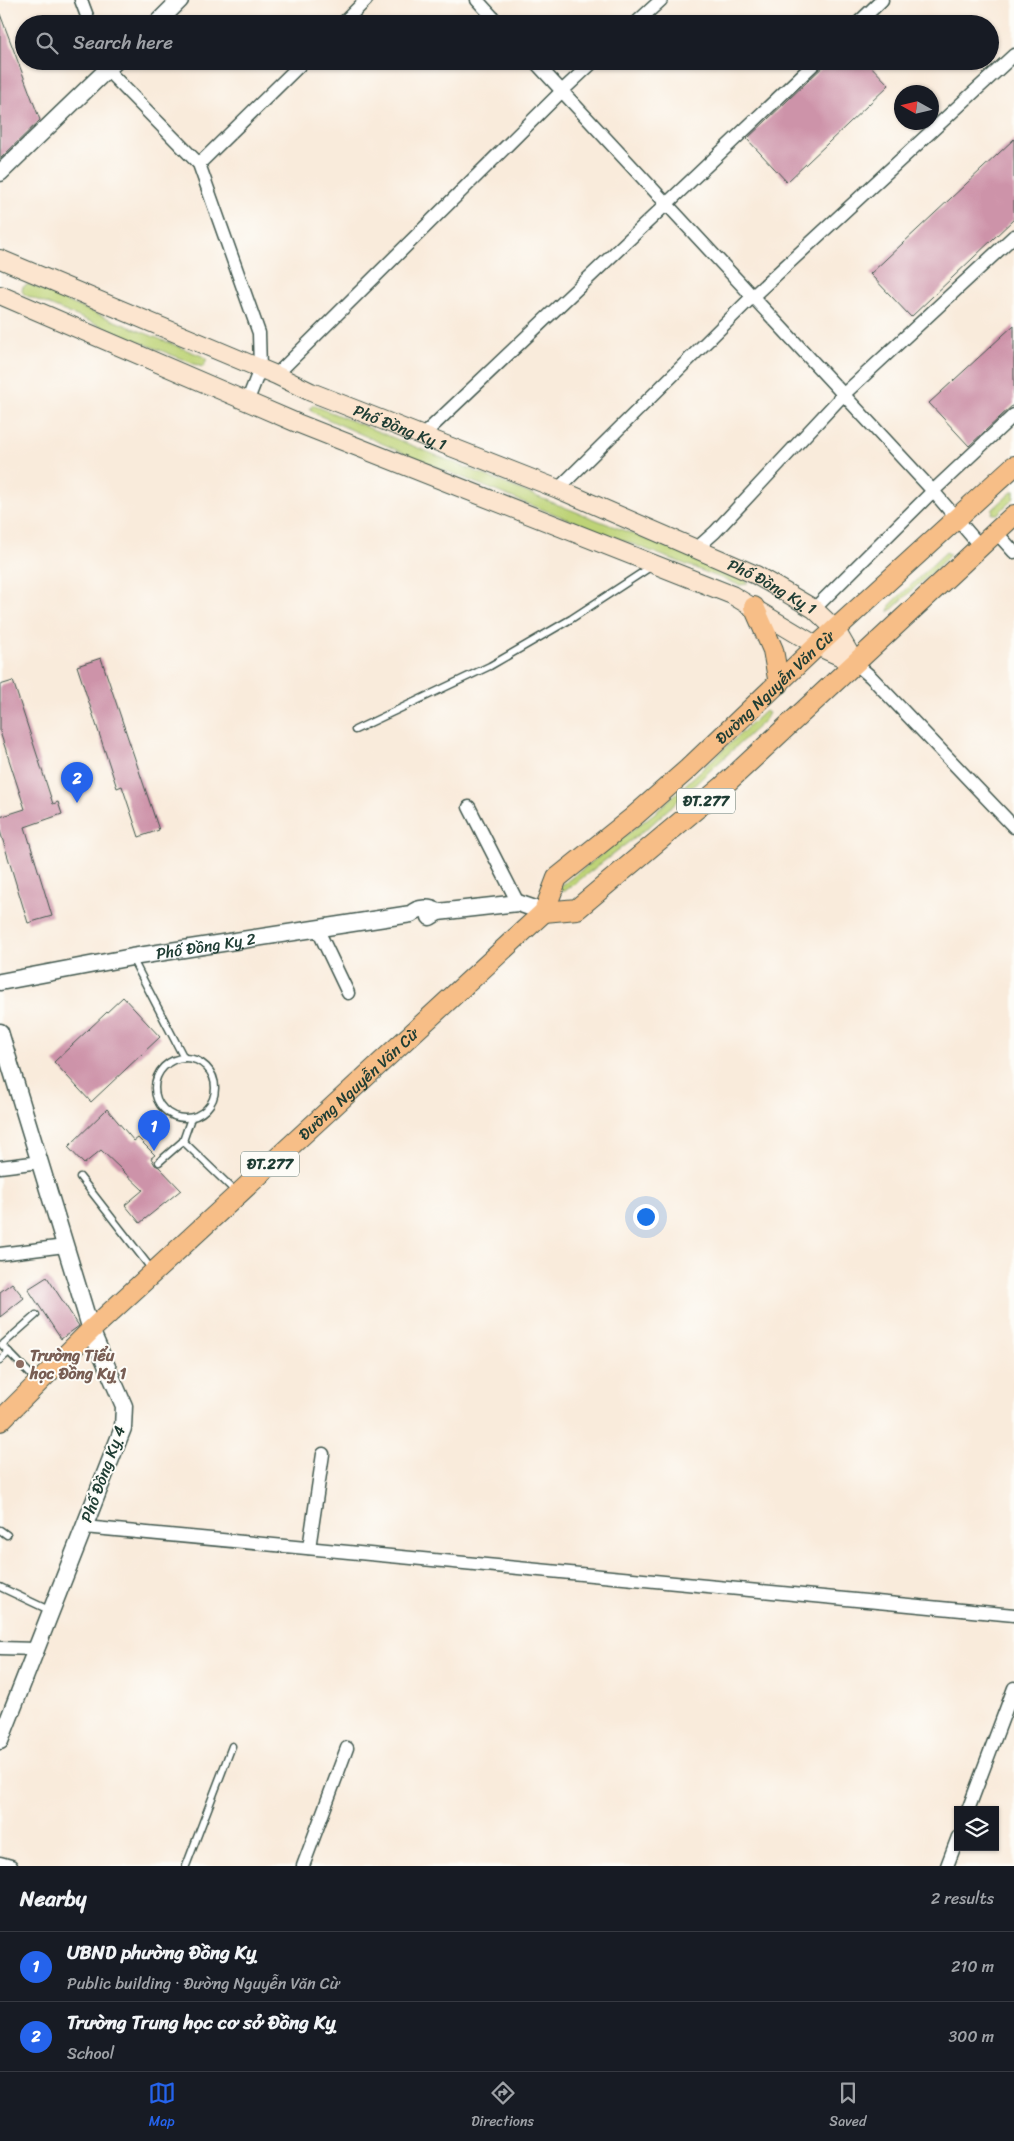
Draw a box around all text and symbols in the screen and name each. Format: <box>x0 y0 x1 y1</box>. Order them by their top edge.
search box <box>15 15 999 70</box>
text: Search here <box>73 26 173 59</box>
icon: search <box>33 29 61 57</box>
north arrow <box>894 85 939 130</box>
street label: Phố Đồng Kỵ 1 <box>349 396 451 458</box>
street label: Phố Đồng Kỵ 1 <box>723 550 823 622</box>
street label: Đường Nguyễn Văn Cừ <box>708 622 841 751</box>
pin: 2 <box>61 762 93 803</box>
road number: ĐT.277 <box>677 788 735 814</box>
street label: Phố Đồng Kỵ 2 <box>154 924 258 968</box>
street label: Đường Nguyễn Văn Cừ <box>291 1019 426 1147</box>
pin: 1 <box>138 1110 170 1151</box>
road number: ĐT.277 <box>241 1152 299 1176</box>
your location <box>633 1204 659 1230</box>
place label: Trường Tiểu học Đồng Kỵ 1 <box>29 1341 127 1388</box>
marker: Trường Tiểu học Đồng Kỵ 1 <box>14 1358 26 1370</box>
street label: Phố Đồng Kỵ 4 <box>72 1421 134 1527</box>
map controls <box>954 1806 999 1851</box>
button: layers <box>954 1806 999 1851</box>
text: Nearby <box>20 1880 86 1918</box>
text: 2 results <box>931 1884 994 1913</box>
text: UBND phường Đồng Kỵ <box>67 1936 256 1969</box>
text: 1 <box>33 1952 39 1981</box>
text: 210 m <box>951 1952 994 1981</box>
text: Public building · Đường Nguyễn Văn Cừ <box>67 1969 340 1998</box>
text: Trường Trung học cơ sở Đồng Kỵ <box>67 2006 336 2039</box>
text: 2 <box>31 2022 41 2051</box>
text: 300 m <box>949 2022 994 2051</box>
text: School <box>67 2039 114 2068</box>
tab: Map <box>148 2079 176 2134</box>
tab: Directions <box>471 2079 534 2134</box>
tab: Saved <box>829 2079 866 2134</box>

